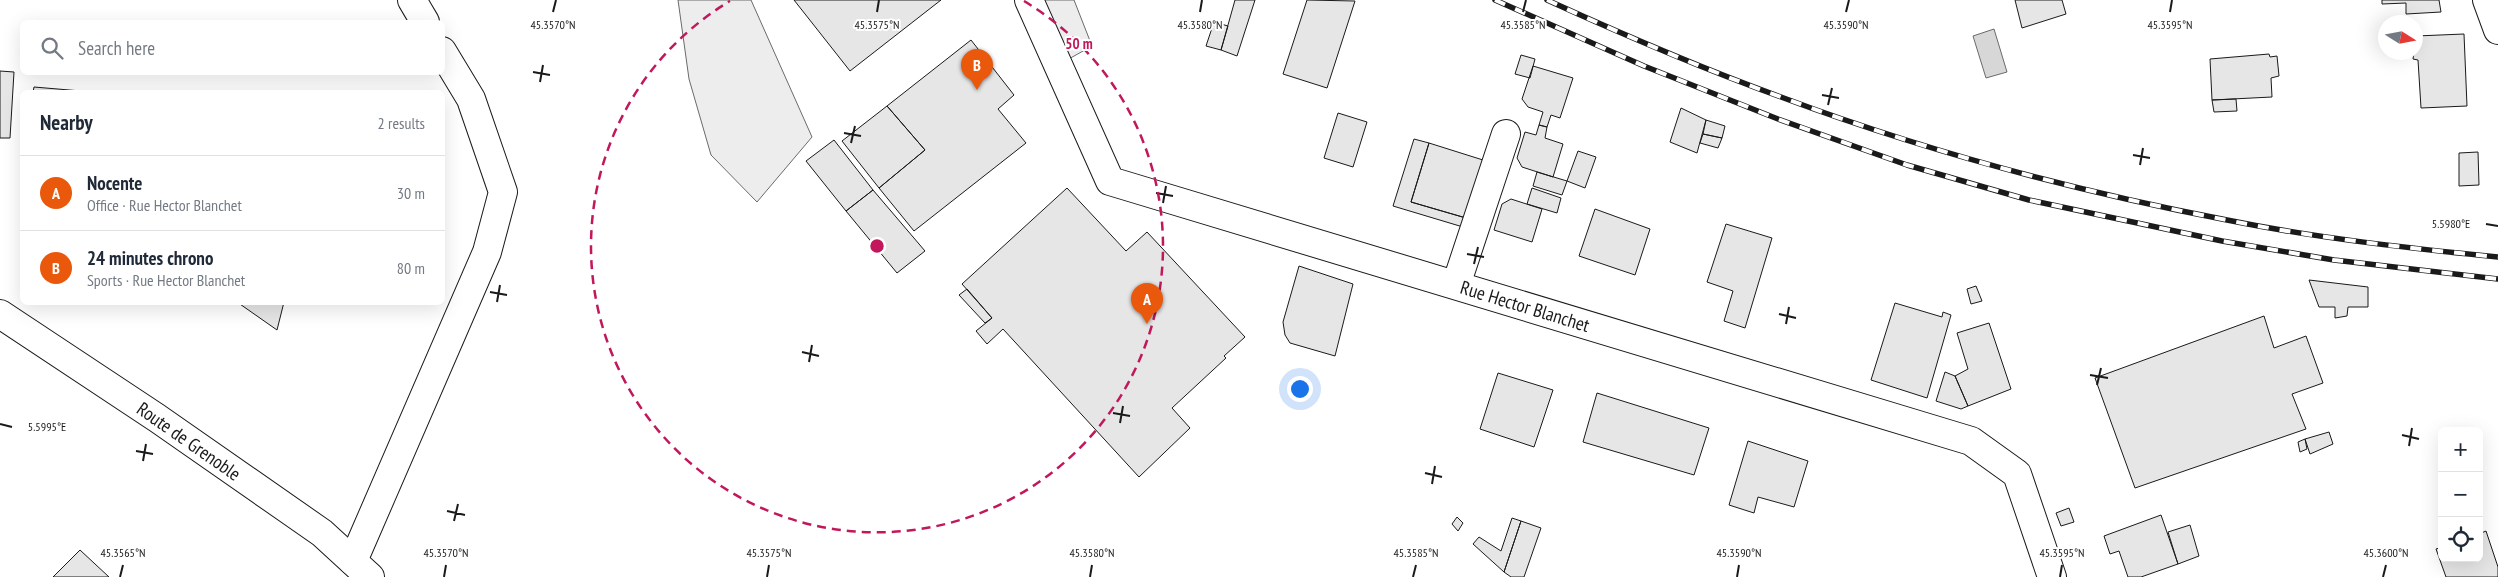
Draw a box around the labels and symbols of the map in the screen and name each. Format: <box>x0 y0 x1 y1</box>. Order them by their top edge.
north arrow <box>2378 15 2423 60</box>
text: 45.3570°N <box>530 17 576 32</box>
text: 45.3575°N <box>854 17 900 32</box>
text: 45.3580°N <box>1177 17 1223 32</box>
text: 45.3585°N <box>1500 17 1546 32</box>
text: 45.3590°N <box>1823 17 1869 32</box>
text: 45.3595°N <box>2147 17 2193 32</box>
text: 50 m <box>1065 34 1093 53</box>
pin: B <box>961 49 993 90</box>
text: 5.5980°E <box>2432 216 2470 231</box>
centre of rings <box>868 237 886 255</box>
street label: Rue Hector Blanchet <box>1457 275 1593 337</box>
pin: A <box>1131 283 1163 324</box>
your location <box>1287 376 1313 402</box>
street label: Route de Grenoble <box>132 396 246 486</box>
text: 5.5995°E <box>28 419 66 434</box>
text: 45.3565°N <box>100 545 146 560</box>
text: 45.3570°N <box>423 545 469 560</box>
text: 45.3575°N <box>746 545 792 560</box>
text: 45.3580°N <box>1069 545 1115 560</box>
text: 45.3585°N <box>1393 545 1439 560</box>
text: 45.3590°N <box>1716 545 1762 560</box>
text: 45.3595°N <box>2039 545 2085 560</box>
text: 45.3600°N <box>2363 545 2409 560</box>

